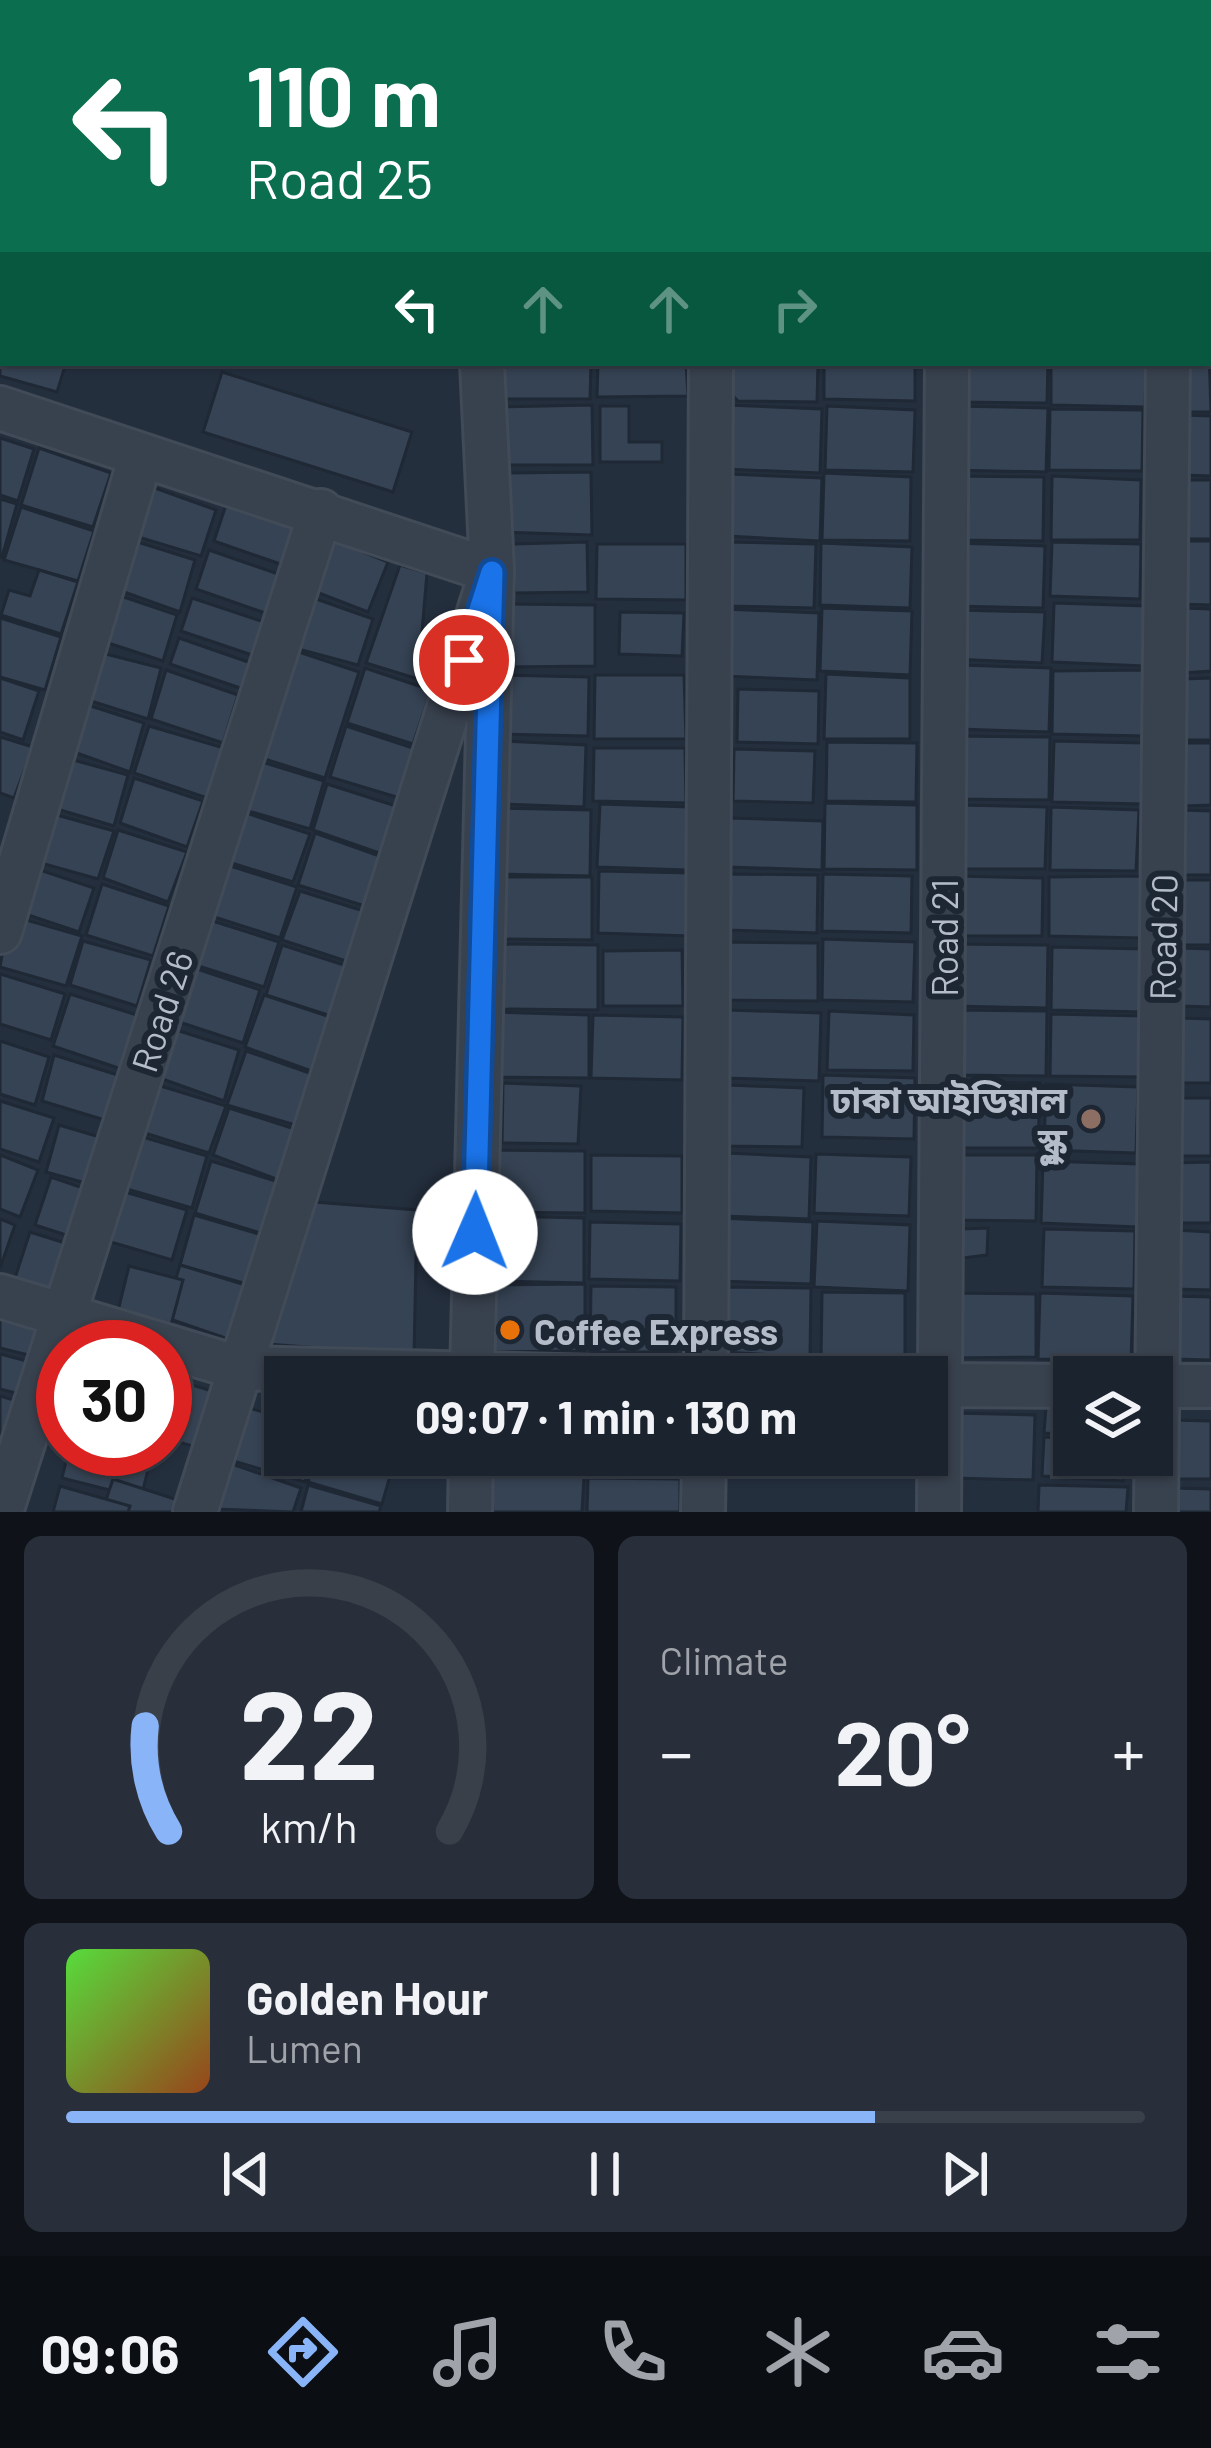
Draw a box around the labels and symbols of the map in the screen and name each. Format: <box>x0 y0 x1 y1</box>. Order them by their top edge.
pin <box>413 609 515 711</box>
street label: Road 20 <box>1139 873 1185 1001</box>
street label: Road 21 <box>922 879 965 997</box>
street label: Road 26 <box>121 945 201 1077</box>
place label: ঢাকা আইডিয়াল স্কুল <box>830 1077 1068 1166</box>
marker: ঢাকা আইডিয়াল স্কুল <box>1078 1106 1104 1132</box>
position arrow <box>412 1169 538 1295</box>
place label: Coffee Express <box>534 1309 778 1352</box>
marker: Coffee Express <box>497 1317 523 1343</box>
speed limit sign: 30 <box>36 1320 192 1476</box>

